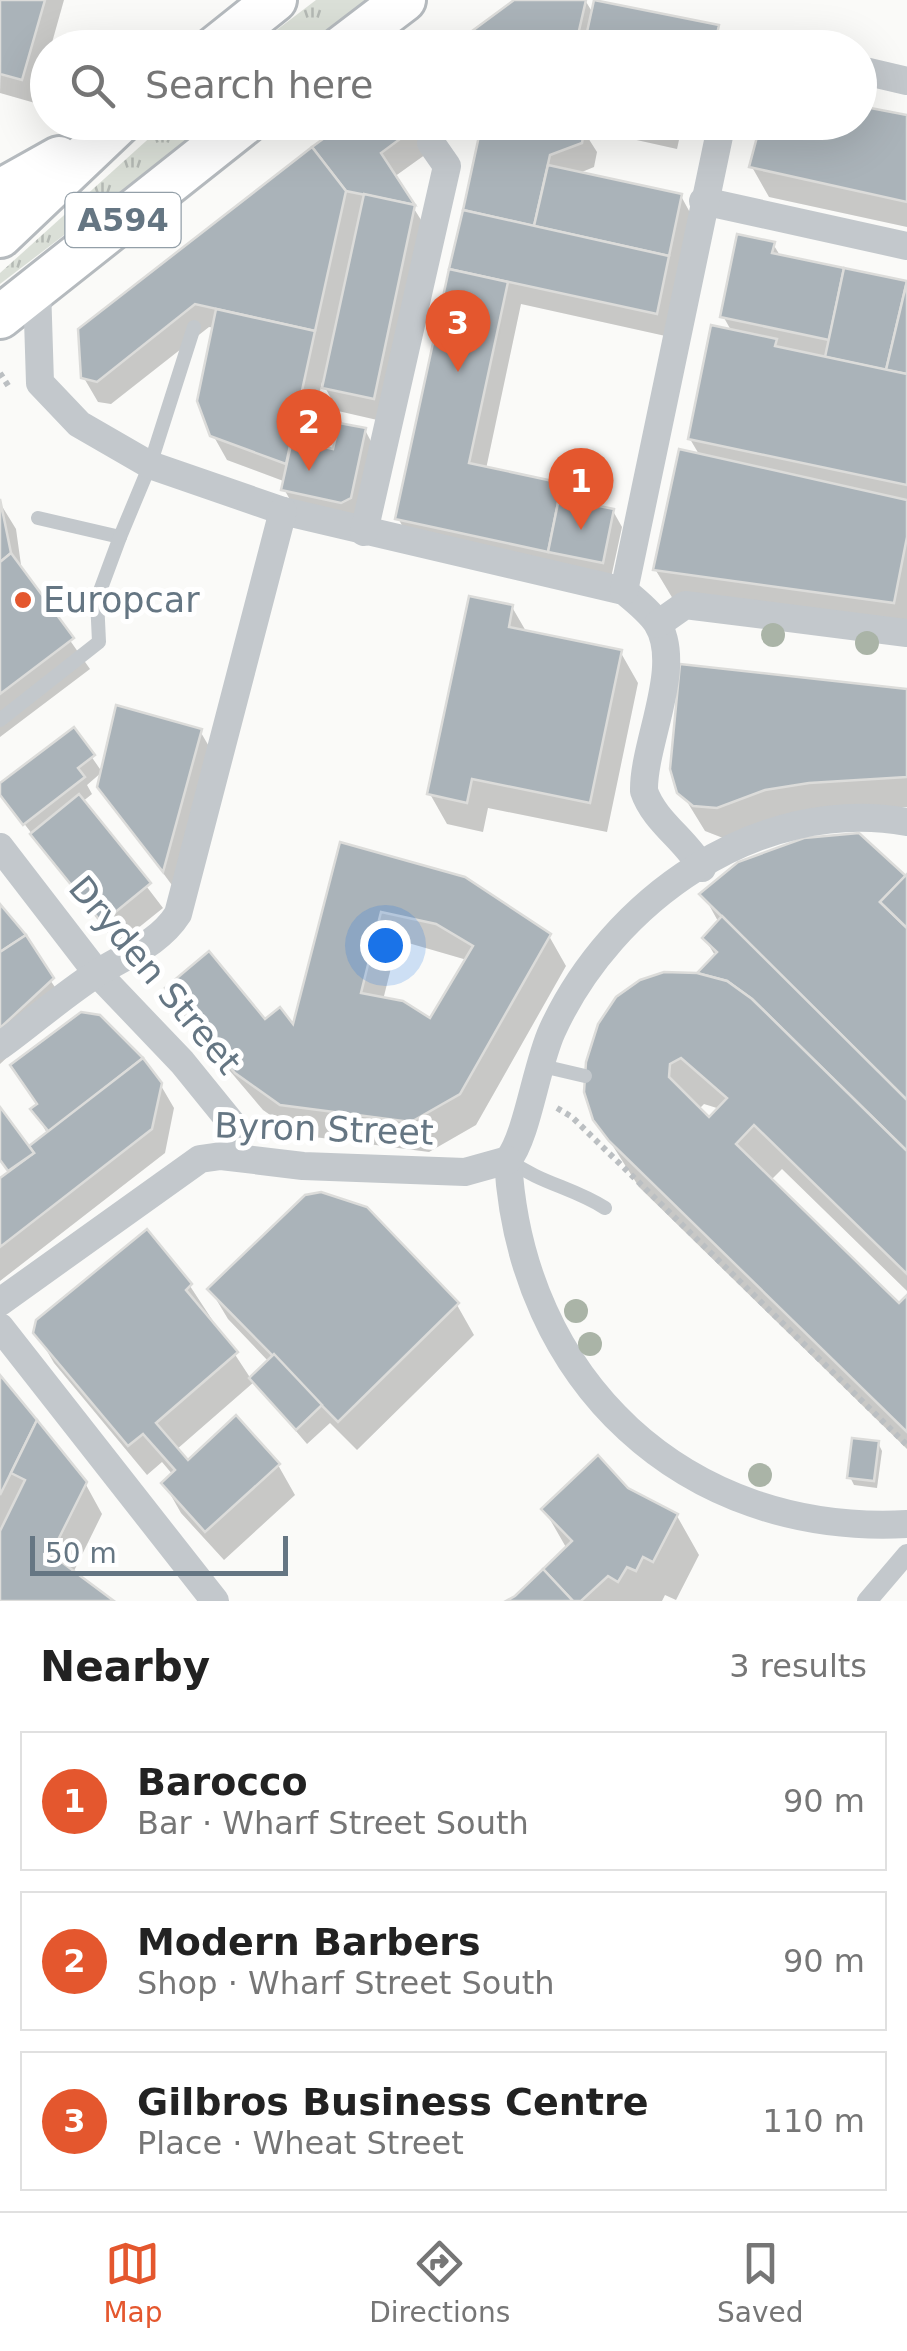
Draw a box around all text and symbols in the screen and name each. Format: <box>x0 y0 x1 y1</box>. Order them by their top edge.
search box <box>30 30 877 140</box>
icon: search <box>65 58 120 113</box>
text: Search here <box>145 63 373 107</box>
road number: A594 <box>66 193 180 247</box>
pin: 3 <box>426 290 490 372</box>
pin: 2 <box>276 388 342 471</box>
pin: 1 <box>548 448 614 530</box>
place label: Europcar <box>43 580 200 620</box>
marker: Europcar <box>12 589 34 611</box>
street label: Dryden Street <box>61 868 249 1082</box>
your location <box>360 920 411 971</box>
street label: Byron Street <box>214 1105 434 1153</box>
scale bar <box>30 1531 288 1576</box>
text: 50 m <box>45 1537 117 1570</box>
text: Nearby <box>40 1642 210 1691</box>
text: 3 results <box>729 1647 867 1685</box>
text: Barocco <box>137 1760 308 1804</box>
text: 1 <box>63 1782 86 1820</box>
text: 90 m <box>783 1782 865 1820</box>
text: Bar · Wharf Street South <box>137 1804 529 1842</box>
text: Modern Barbers <box>137 1920 481 1964</box>
text: 2 <box>63 1942 86 1980</box>
text: 90 m <box>783 1942 865 1980</box>
text: Shop · Wharf Street South <box>137 1964 555 2002</box>
text: Gilbros Business Centre <box>137 2080 648 2124</box>
text: 3 <box>63 2102 86 2140</box>
text: 110 m <box>763 2102 865 2140</box>
text: Place · Wheat Street <box>137 2124 464 2162</box>
tab: Map <box>103 2236 162 2329</box>
tab: Directions <box>369 2236 510 2329</box>
tab: Saved <box>717 2236 804 2329</box>

